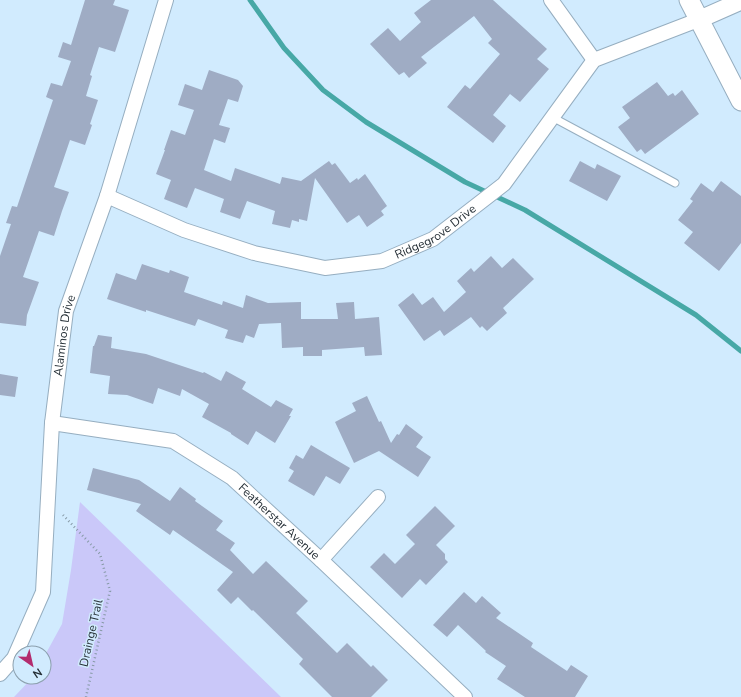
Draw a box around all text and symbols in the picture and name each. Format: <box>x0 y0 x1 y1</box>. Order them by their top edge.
street label: Ridgegrove Drive <box>392 201 479 263</box>
street label: Alaminos Drive <box>50 292 79 377</box>
street label: Featherstar Avenue <box>235 480 323 563</box>
street label: Drainge Trail <box>75 597 107 668</box>
north arrow <box>12 645 52 685</box>
text: N <box>30 664 45 681</box>

